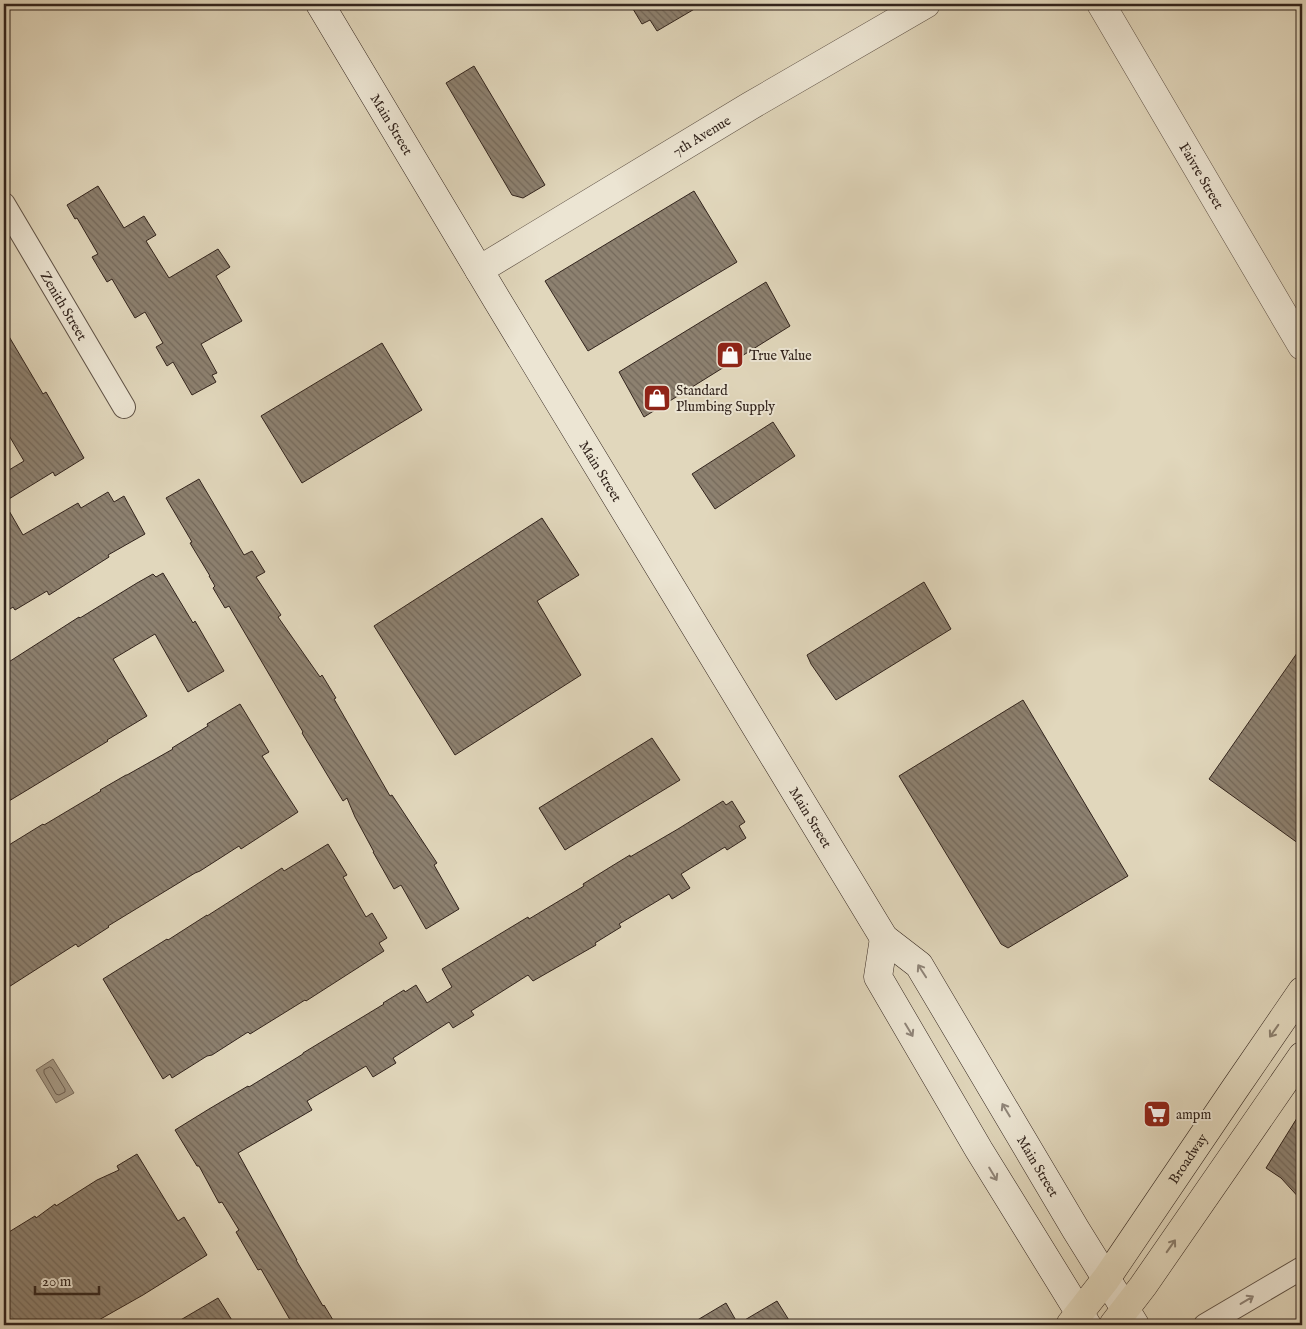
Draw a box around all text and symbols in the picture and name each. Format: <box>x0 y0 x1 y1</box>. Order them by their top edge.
street label: Main Street <box>366 91 416 159</box>
street label: 7th Avenue <box>670 111 735 161</box>
street label: Faivre Street <box>1174 140 1228 213</box>
street label: Zenith Street <box>36 268 91 344</box>
shop icon: True Value <box>715 340 745 370</box>
place label: True Value <box>749 347 812 365</box>
place label: Standard Plumbing Supply <box>676 382 775 416</box>
shop icon: Standard Plumbing Supply <box>642 383 672 413</box>
street label: Main Street <box>575 438 625 506</box>
street label: Main Street <box>785 784 835 852</box>
one-way arrow <box>917 964 928 978</box>
one-way arrow <box>905 1023 915 1037</box>
one-way arrow <box>1269 1024 1280 1038</box>
supermarket icon: ampm <box>1142 1099 1172 1129</box>
one-way arrow <box>1000 1104 1010 1118</box>
place label: ampm <box>1176 1106 1211 1124</box>
street label: Broadway <box>1165 1130 1212 1188</box>
street label: Main Street <box>1012 1133 1063 1201</box>
one-way arrow <box>989 1166 999 1180</box>
one-way arrow <box>1166 1239 1176 1253</box>
scale bar <box>35 1264 99 1296</box>
text: 20 m <box>42 1272 72 1291</box>
one-way arrow <box>1239 1295 1253 1305</box>

